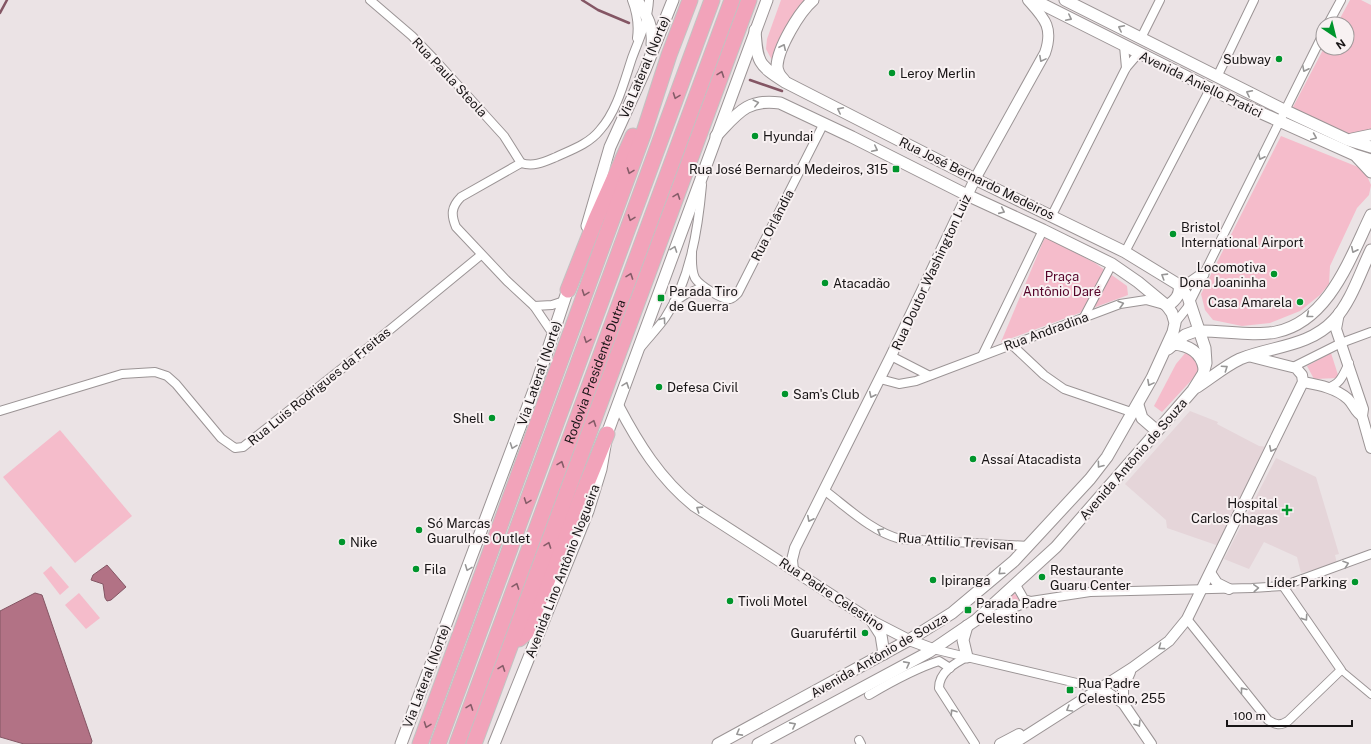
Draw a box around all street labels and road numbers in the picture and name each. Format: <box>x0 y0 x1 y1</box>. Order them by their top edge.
street label: Via Lateral (Norte) <box>616 14 673 121</box>
street label: Rua Paula Steola <box>409 35 490 120</box>
street label: Avenida Aniello Pratici <box>1137 48 1265 121</box>
street label: Rua José Bernardo Medeiros <box>897 134 1057 223</box>
street label: Rua Orlândia <box>748 187 797 263</box>
street label: Rua Doutor Washington Luiz <box>889 192 974 352</box>
street label: Rodovia Presidente Dutra <box>562 297 629 446</box>
street label: Rua Andradina <box>1002 309 1091 354</box>
street label: Via Lateral (Norte) <box>514 319 564 428</box>
street label: Rua Luis Rodrigues da Freitas <box>245 324 394 449</box>
street label: Avenida Antônio de Souza <box>1077 396 1190 523</box>
street label: Avenida Lino Antônio Nogueira <box>522 482 603 660</box>
street label: Rua Attilio Trevisan <box>898 530 1014 553</box>
street label: Rua Padre Celestino <box>776 555 887 634</box>
street label: Avenida Antônio de Souza <box>808 610 951 701</box>
street label: Via Lateral (Norte) <box>400 622 453 730</box>

